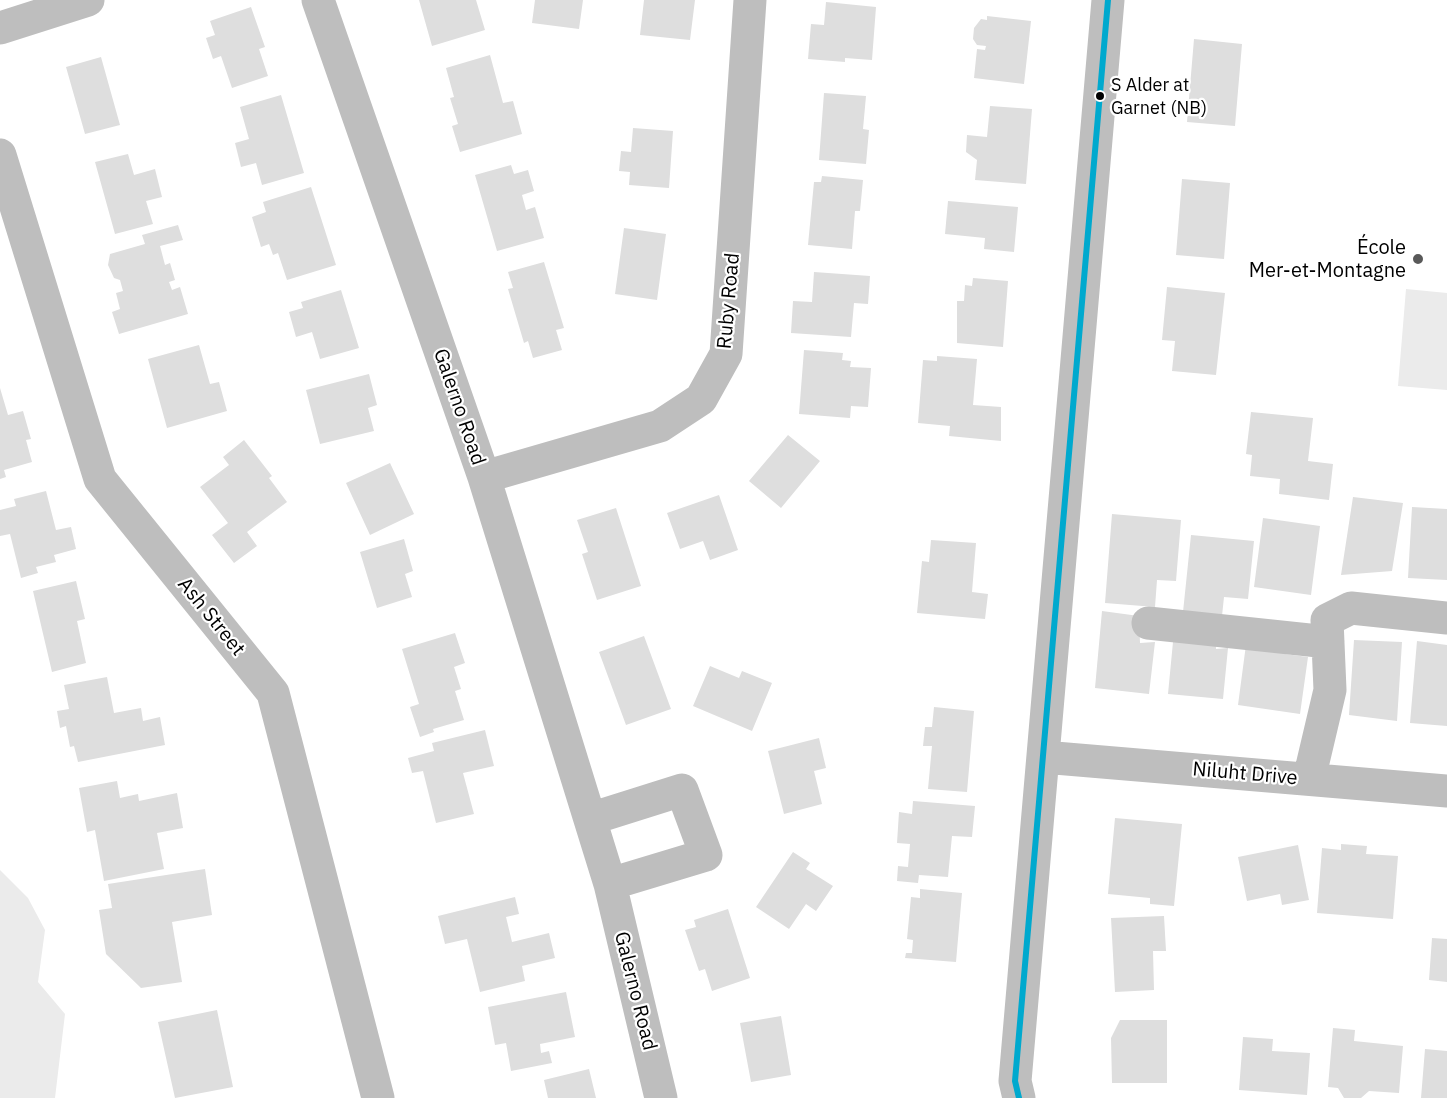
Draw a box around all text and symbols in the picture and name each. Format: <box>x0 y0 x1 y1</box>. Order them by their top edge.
place label: S Alder at Garnet (NB) <box>1111 75 1207 118</box>
marker: S Alder at Garnet (NB) <box>1094 90 1106 102</box>
place label: École Mer-et-Montagne <box>1249 236 1406 283</box>
street label: Ruby Road <box>713 252 745 350</box>
marker: École Mer-et-Montagne <box>1411 252 1425 266</box>
street label: Galerno Road <box>428 346 490 468</box>
street label: Ash Street <box>172 573 250 661</box>
street label: Niluht Drive <box>1191 757 1299 791</box>
street label: Galerno Road <box>609 929 661 1053</box>

